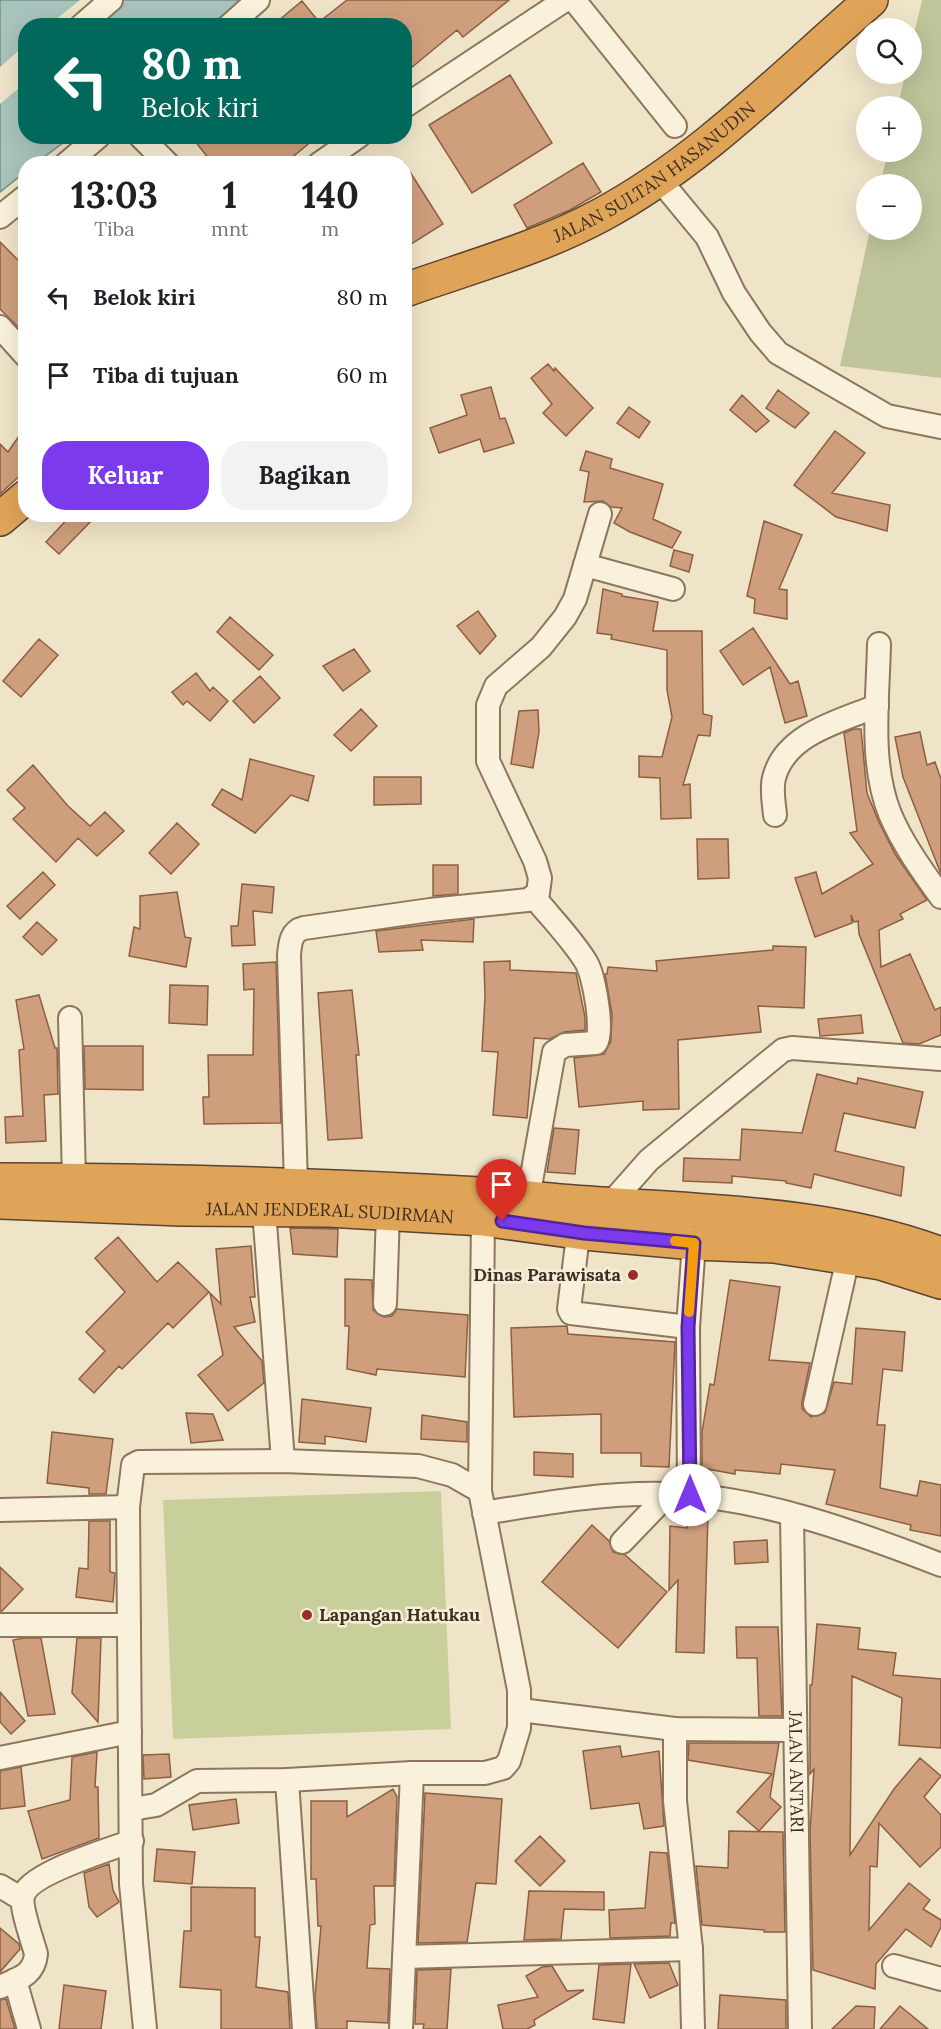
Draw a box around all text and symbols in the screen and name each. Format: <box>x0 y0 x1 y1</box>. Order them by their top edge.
map controls <box>856 18 922 240</box>
button: search <box>856 18 922 84</box>
text: 80 m <box>141 37 241 91</box>
icon: left <box>42 42 120 120</box>
text: Belok kiri <box>141 90 259 124</box>
street label: JALAN SULTAN HASANUDIN <box>549 96 760 248</box>
button: + <box>856 96 922 162</box>
text: 13:03 <box>71 172 158 218</box>
text: 1 <box>222 172 237 218</box>
text: 140 <box>302 172 359 218</box>
button: − <box>856 174 922 240</box>
text: Tiba <box>94 216 135 241</box>
text: mnt <box>211 216 249 241</box>
text: m <box>321 216 339 241</box>
icon: left <box>42 281 75 314</box>
text: Belok kiri <box>93 283 195 311</box>
text: 80 m <box>337 283 388 311</box>
icon: arrive <box>42 359 75 392</box>
text: Tiba di tujuan <box>93 361 239 389</box>
text: 60 m <box>336 361 388 389</box>
button: Keluar <box>42 441 209 510</box>
button: Bagikan <box>221 441 388 510</box>
pin <box>476 1159 527 1221</box>
icon: arrive <box>485 1168 518 1201</box>
street label: JALAN JENDERAL SUDIRMAN <box>205 1197 455 1228</box>
place label: Dinas Parawisata <box>473 1263 622 1286</box>
marker: Dinas Parawisata <box>626 1268 640 1282</box>
position arrow <box>658 1463 722 1527</box>
place label: Lapangan Hatukau <box>319 1603 480 1626</box>
marker: Lapangan Hatukau <box>300 1608 314 1622</box>
street label: JALAN ANTARI <box>784 1709 809 1833</box>

